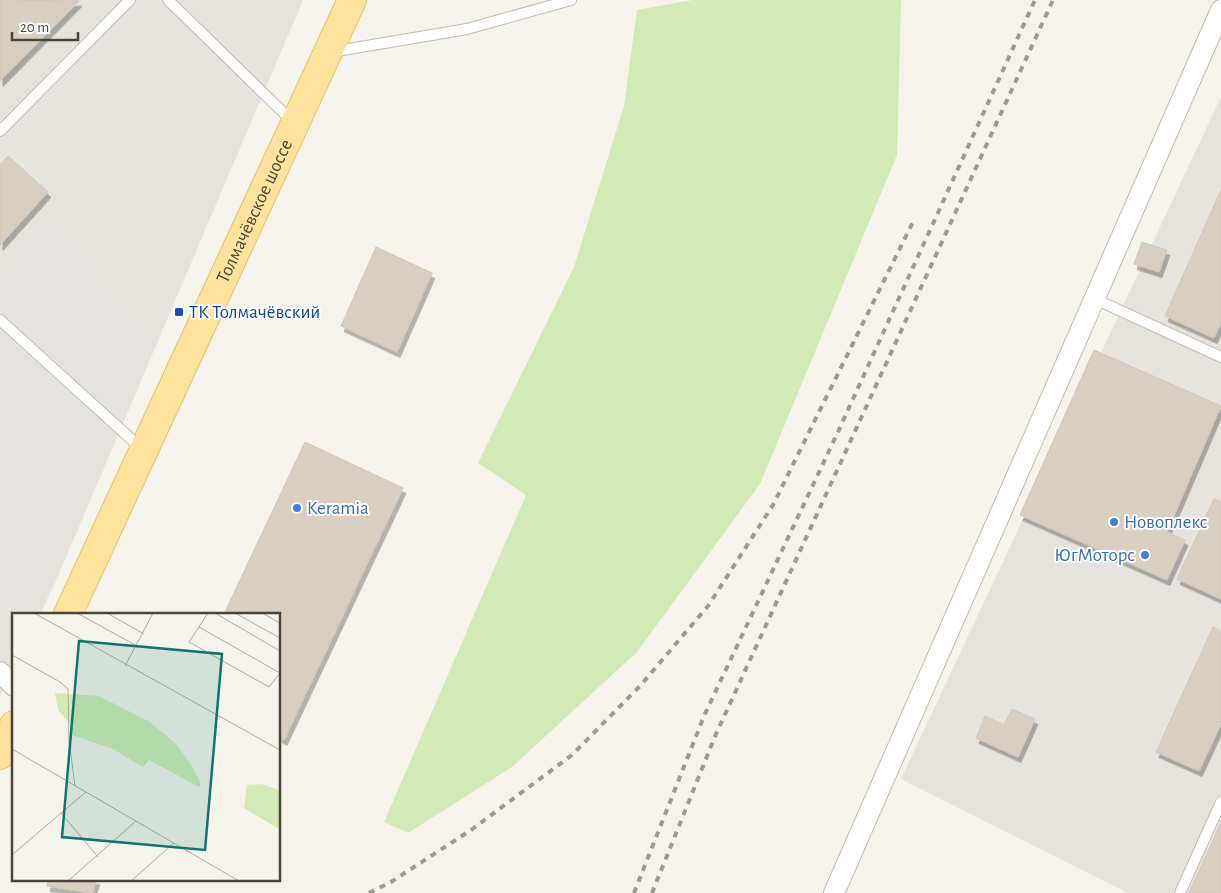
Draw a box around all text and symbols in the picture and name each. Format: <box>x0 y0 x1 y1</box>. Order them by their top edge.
scale bar <box>12 10 79 42</box>
text: 20 m <box>20 20 49 35</box>
street label: Толмачёвское шоссе <box>213 136 296 286</box>
place label: ТК Толмачёвский <box>189 303 320 322</box>
marker: ТК Толмачёвский <box>173 306 185 318</box>
place label: Keramia <box>307 499 369 518</box>
marker: Keramia <box>291 502 303 514</box>
place label: Новоплекс <box>1124 513 1208 532</box>
marker: Новоплекс <box>1108 516 1120 528</box>
place label: ЮгМоторс <box>1054 546 1135 565</box>
marker: ЮгМоторс <box>1139 549 1151 561</box>
inset map <box>12 613 280 880</box>

